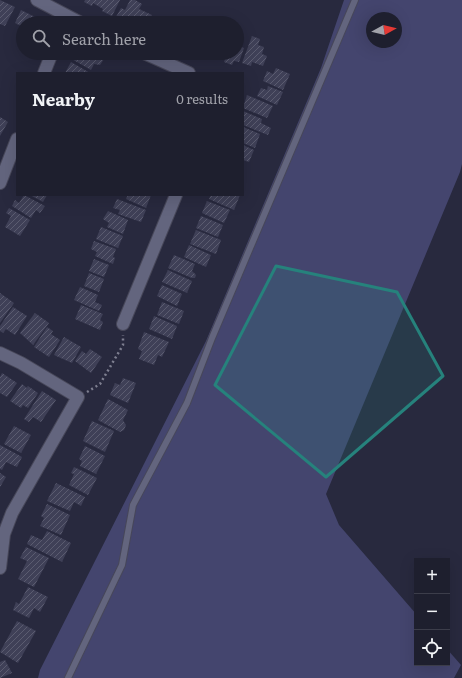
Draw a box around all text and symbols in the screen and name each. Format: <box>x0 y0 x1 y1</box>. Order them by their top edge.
north arrow <box>366 12 402 48</box>
search box <box>16 16 244 60</box>
icon: search <box>30 27 52 49</box>
text: Search here <box>62 27 146 50</box>
text: Nearby <box>32 86 95 111</box>
text: 0 results <box>176 89 228 108</box>
map controls <box>414 558 450 666</box>
button: + <box>414 558 450 594</box>
button: − <box>414 594 450 630</box>
button: locate <box>414 630 450 666</box>

